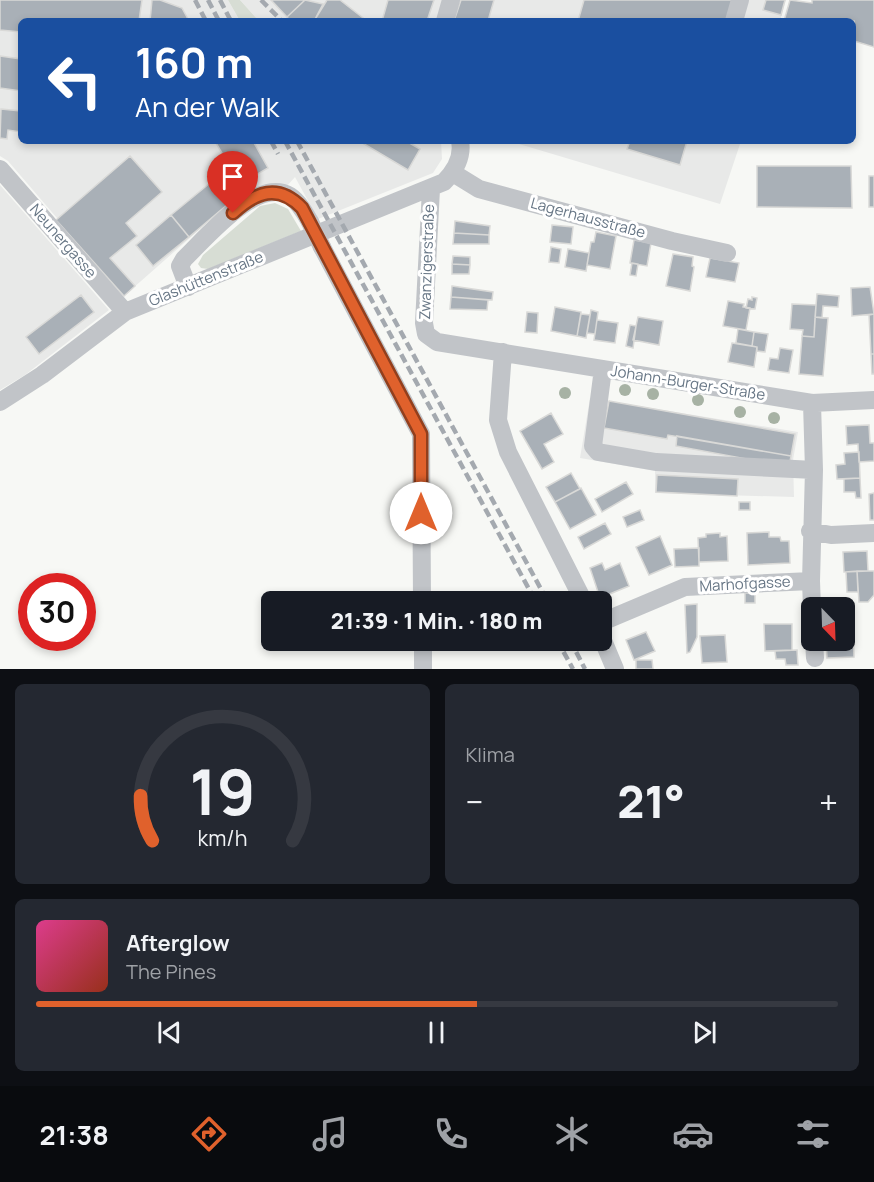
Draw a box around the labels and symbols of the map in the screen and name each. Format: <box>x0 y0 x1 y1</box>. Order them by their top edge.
pin <box>207 151 258 213</box>
street label: Lagerhausstraße <box>528 192 648 243</box>
street label: Neunergasse <box>25 199 102 283</box>
street label: Zwanzigerstraße <box>414 203 439 320</box>
street label: Glashüttenstraße <box>145 246 266 311</box>
street label: Johann-Burger-Straße <box>609 360 767 405</box>
position arrow <box>389 481 453 545</box>
street label: Marhofgasse <box>699 571 791 596</box>
speed limit sign: 30 <box>18 573 96 651</box>
north arrow <box>801 597 855 651</box>

